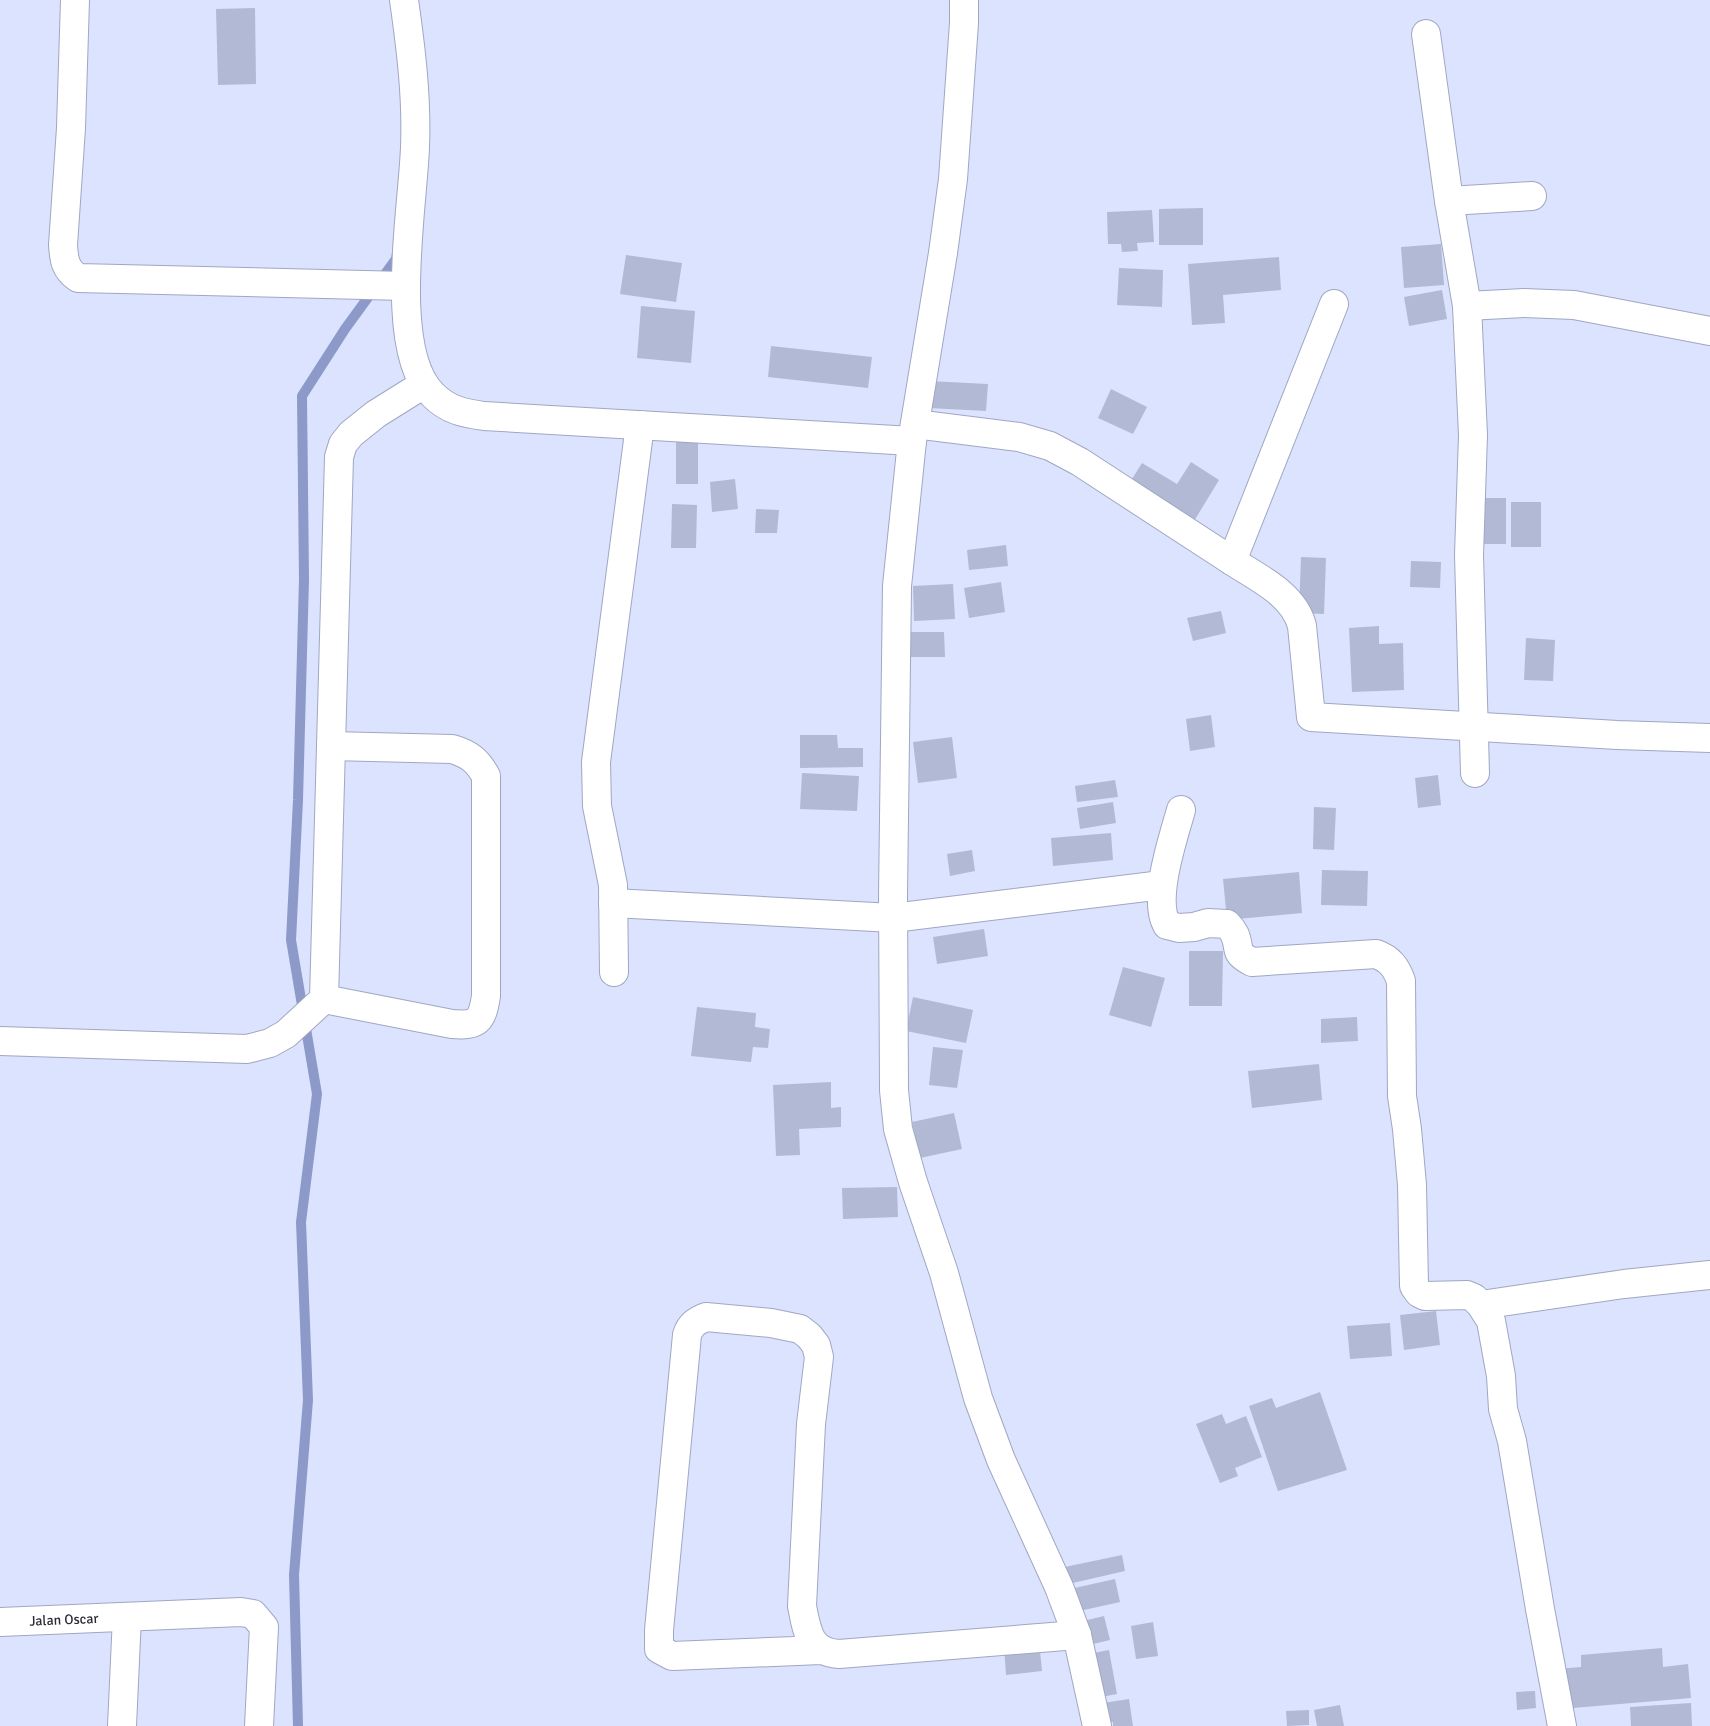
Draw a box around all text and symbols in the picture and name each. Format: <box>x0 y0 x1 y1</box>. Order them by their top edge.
street label: Jalan Oscar <box>29 1609 100 1629</box>

